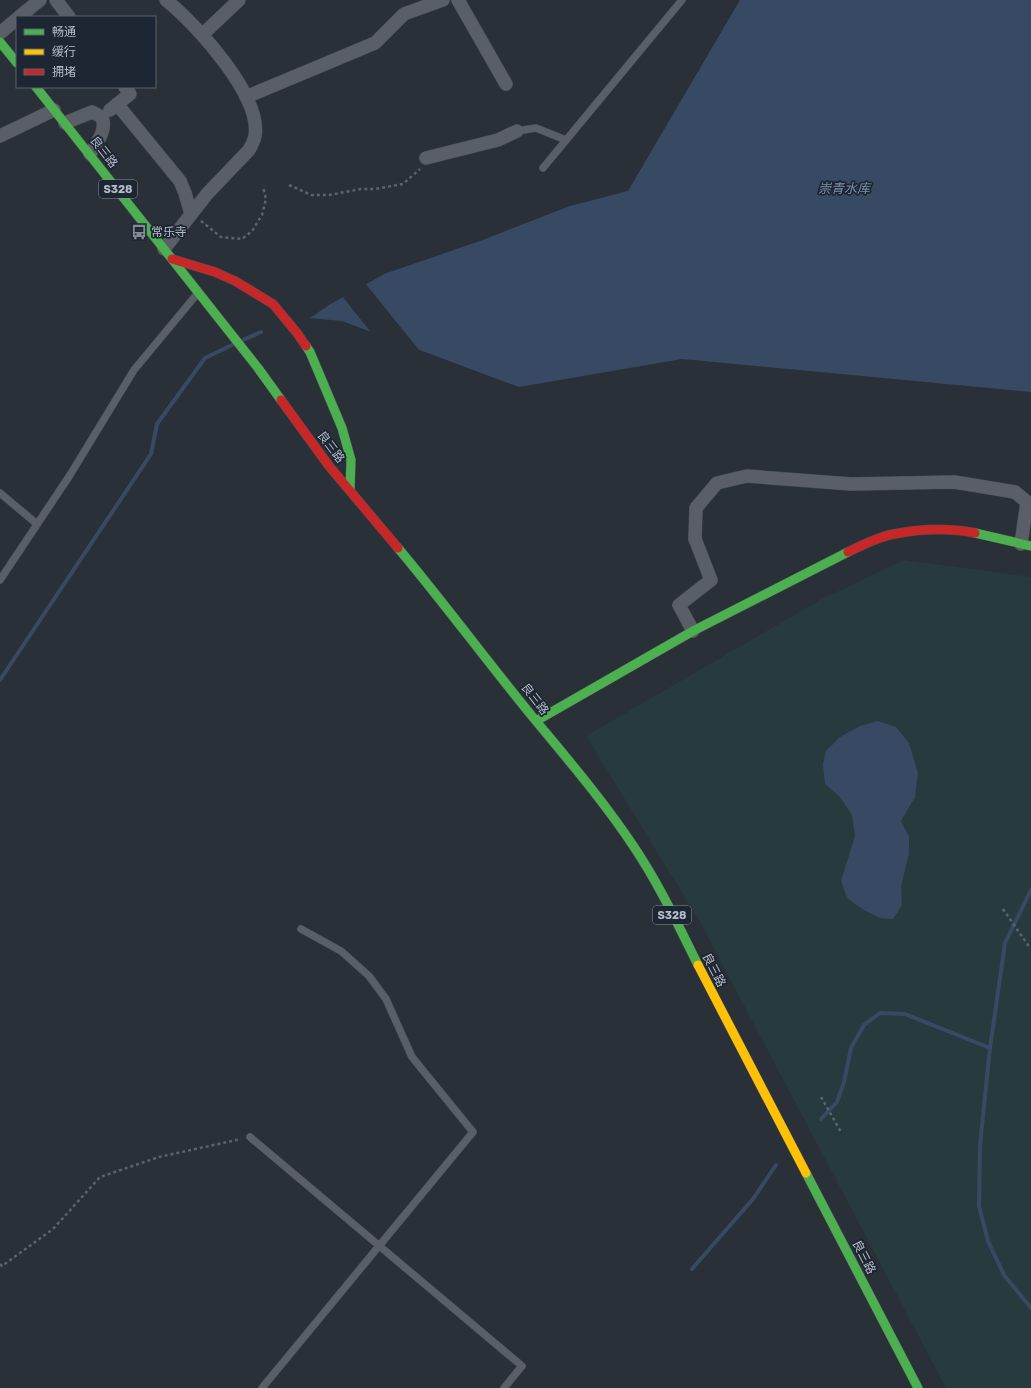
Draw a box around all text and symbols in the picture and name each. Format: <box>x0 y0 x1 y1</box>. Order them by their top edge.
legend <box>16 16 156 88</box>
text: 畅通 <box>52 25 76 39</box>
text: 缓行 <box>52 45 76 59</box>
text: 拥堵 <box>52 65 76 79</box>
street label: 良三路 <box>87 134 121 170</box>
road number: S328 <box>99 180 137 198</box>
water label: 崇青水库 <box>818 181 872 196</box>
bus stop icon: 常乐寺 <box>130 223 148 241</box>
place label: 常乐寺 <box>151 225 187 239</box>
street label: 良三路 <box>315 428 347 466</box>
street label: 良三路 <box>518 681 552 717</box>
road number: S328 <box>653 906 691 924</box>
street label: 良三路 <box>700 951 728 989</box>
street label: 良三路 <box>850 1238 878 1276</box>

